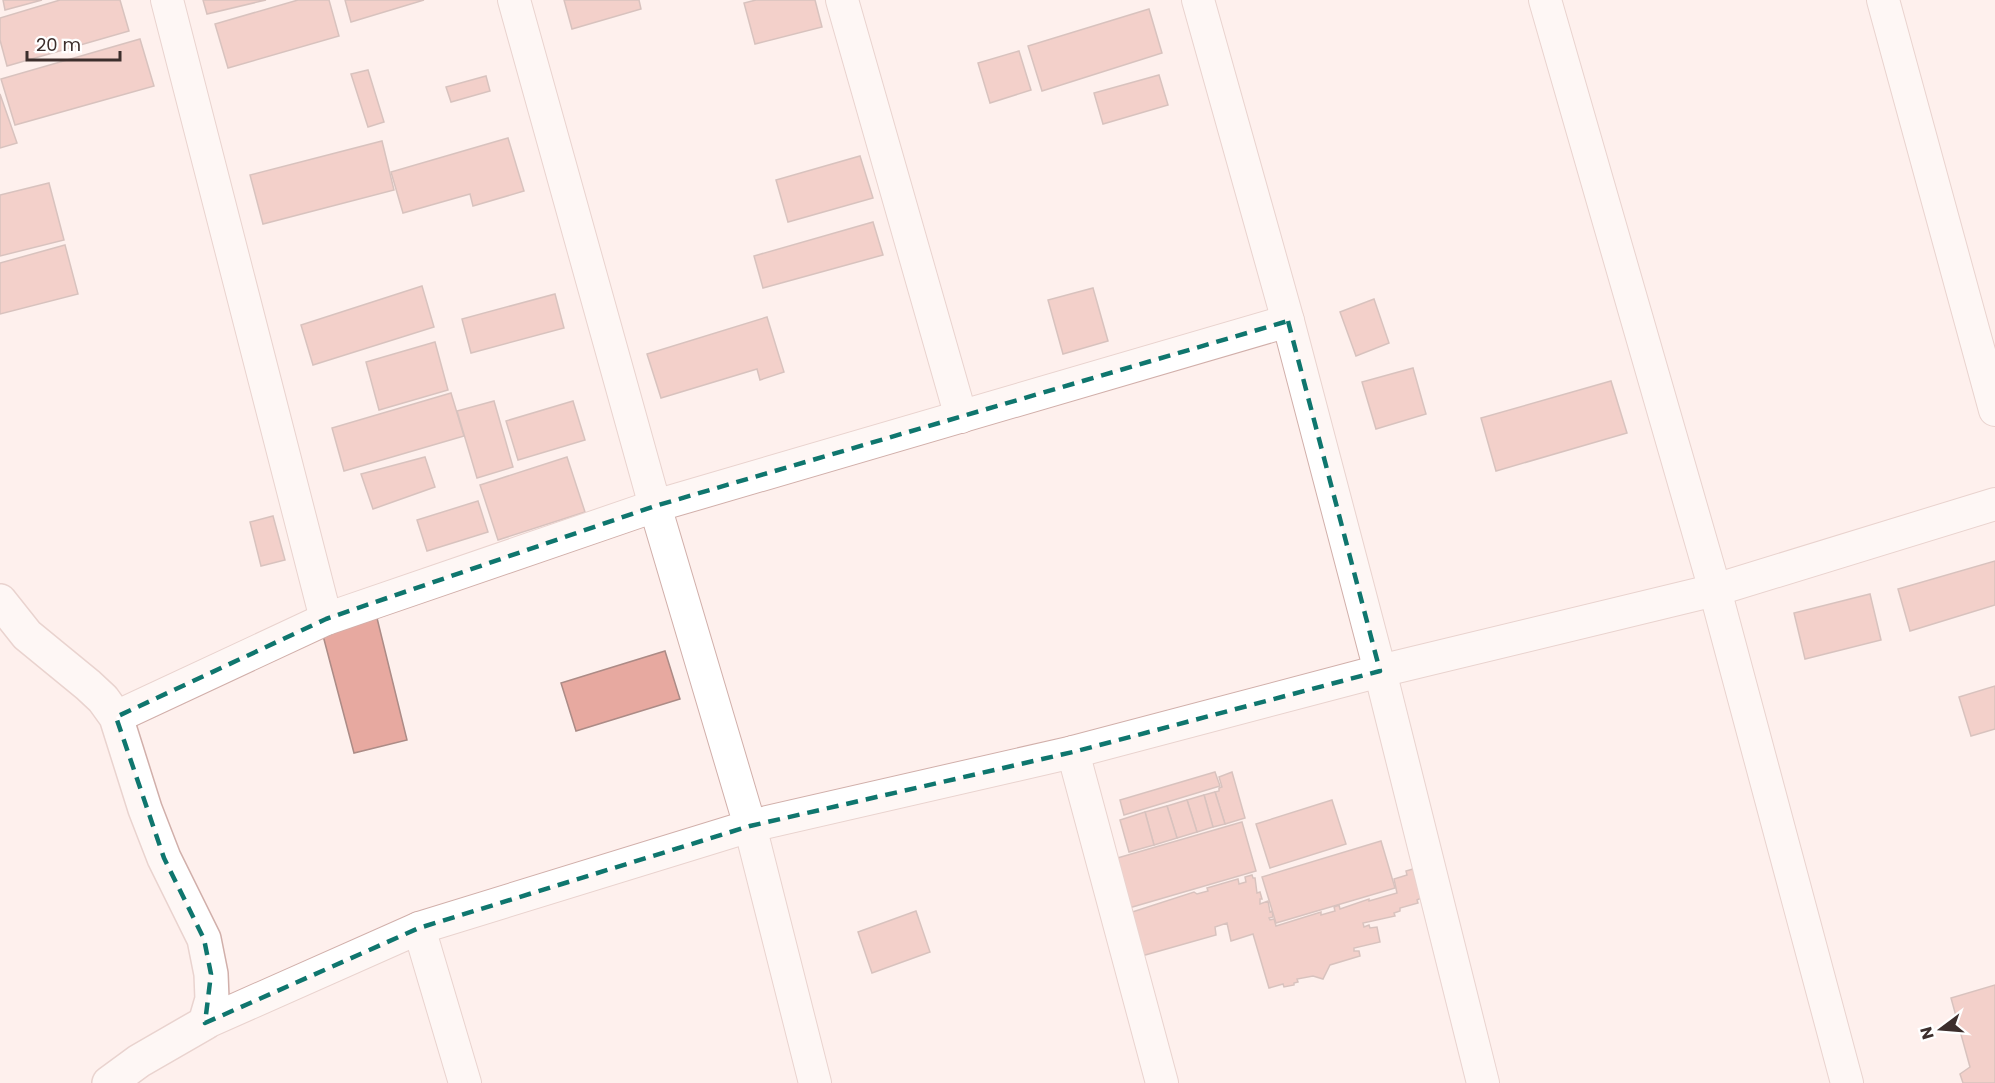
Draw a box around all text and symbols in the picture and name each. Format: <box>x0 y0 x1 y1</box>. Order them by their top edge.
scale bar <box>27 24 120 62</box>
text: 20 m <box>36 32 81 57</box>
north arrow <box>1911 999 1971 1059</box>
text: N <box>1914 1024 1940 1042</box>

